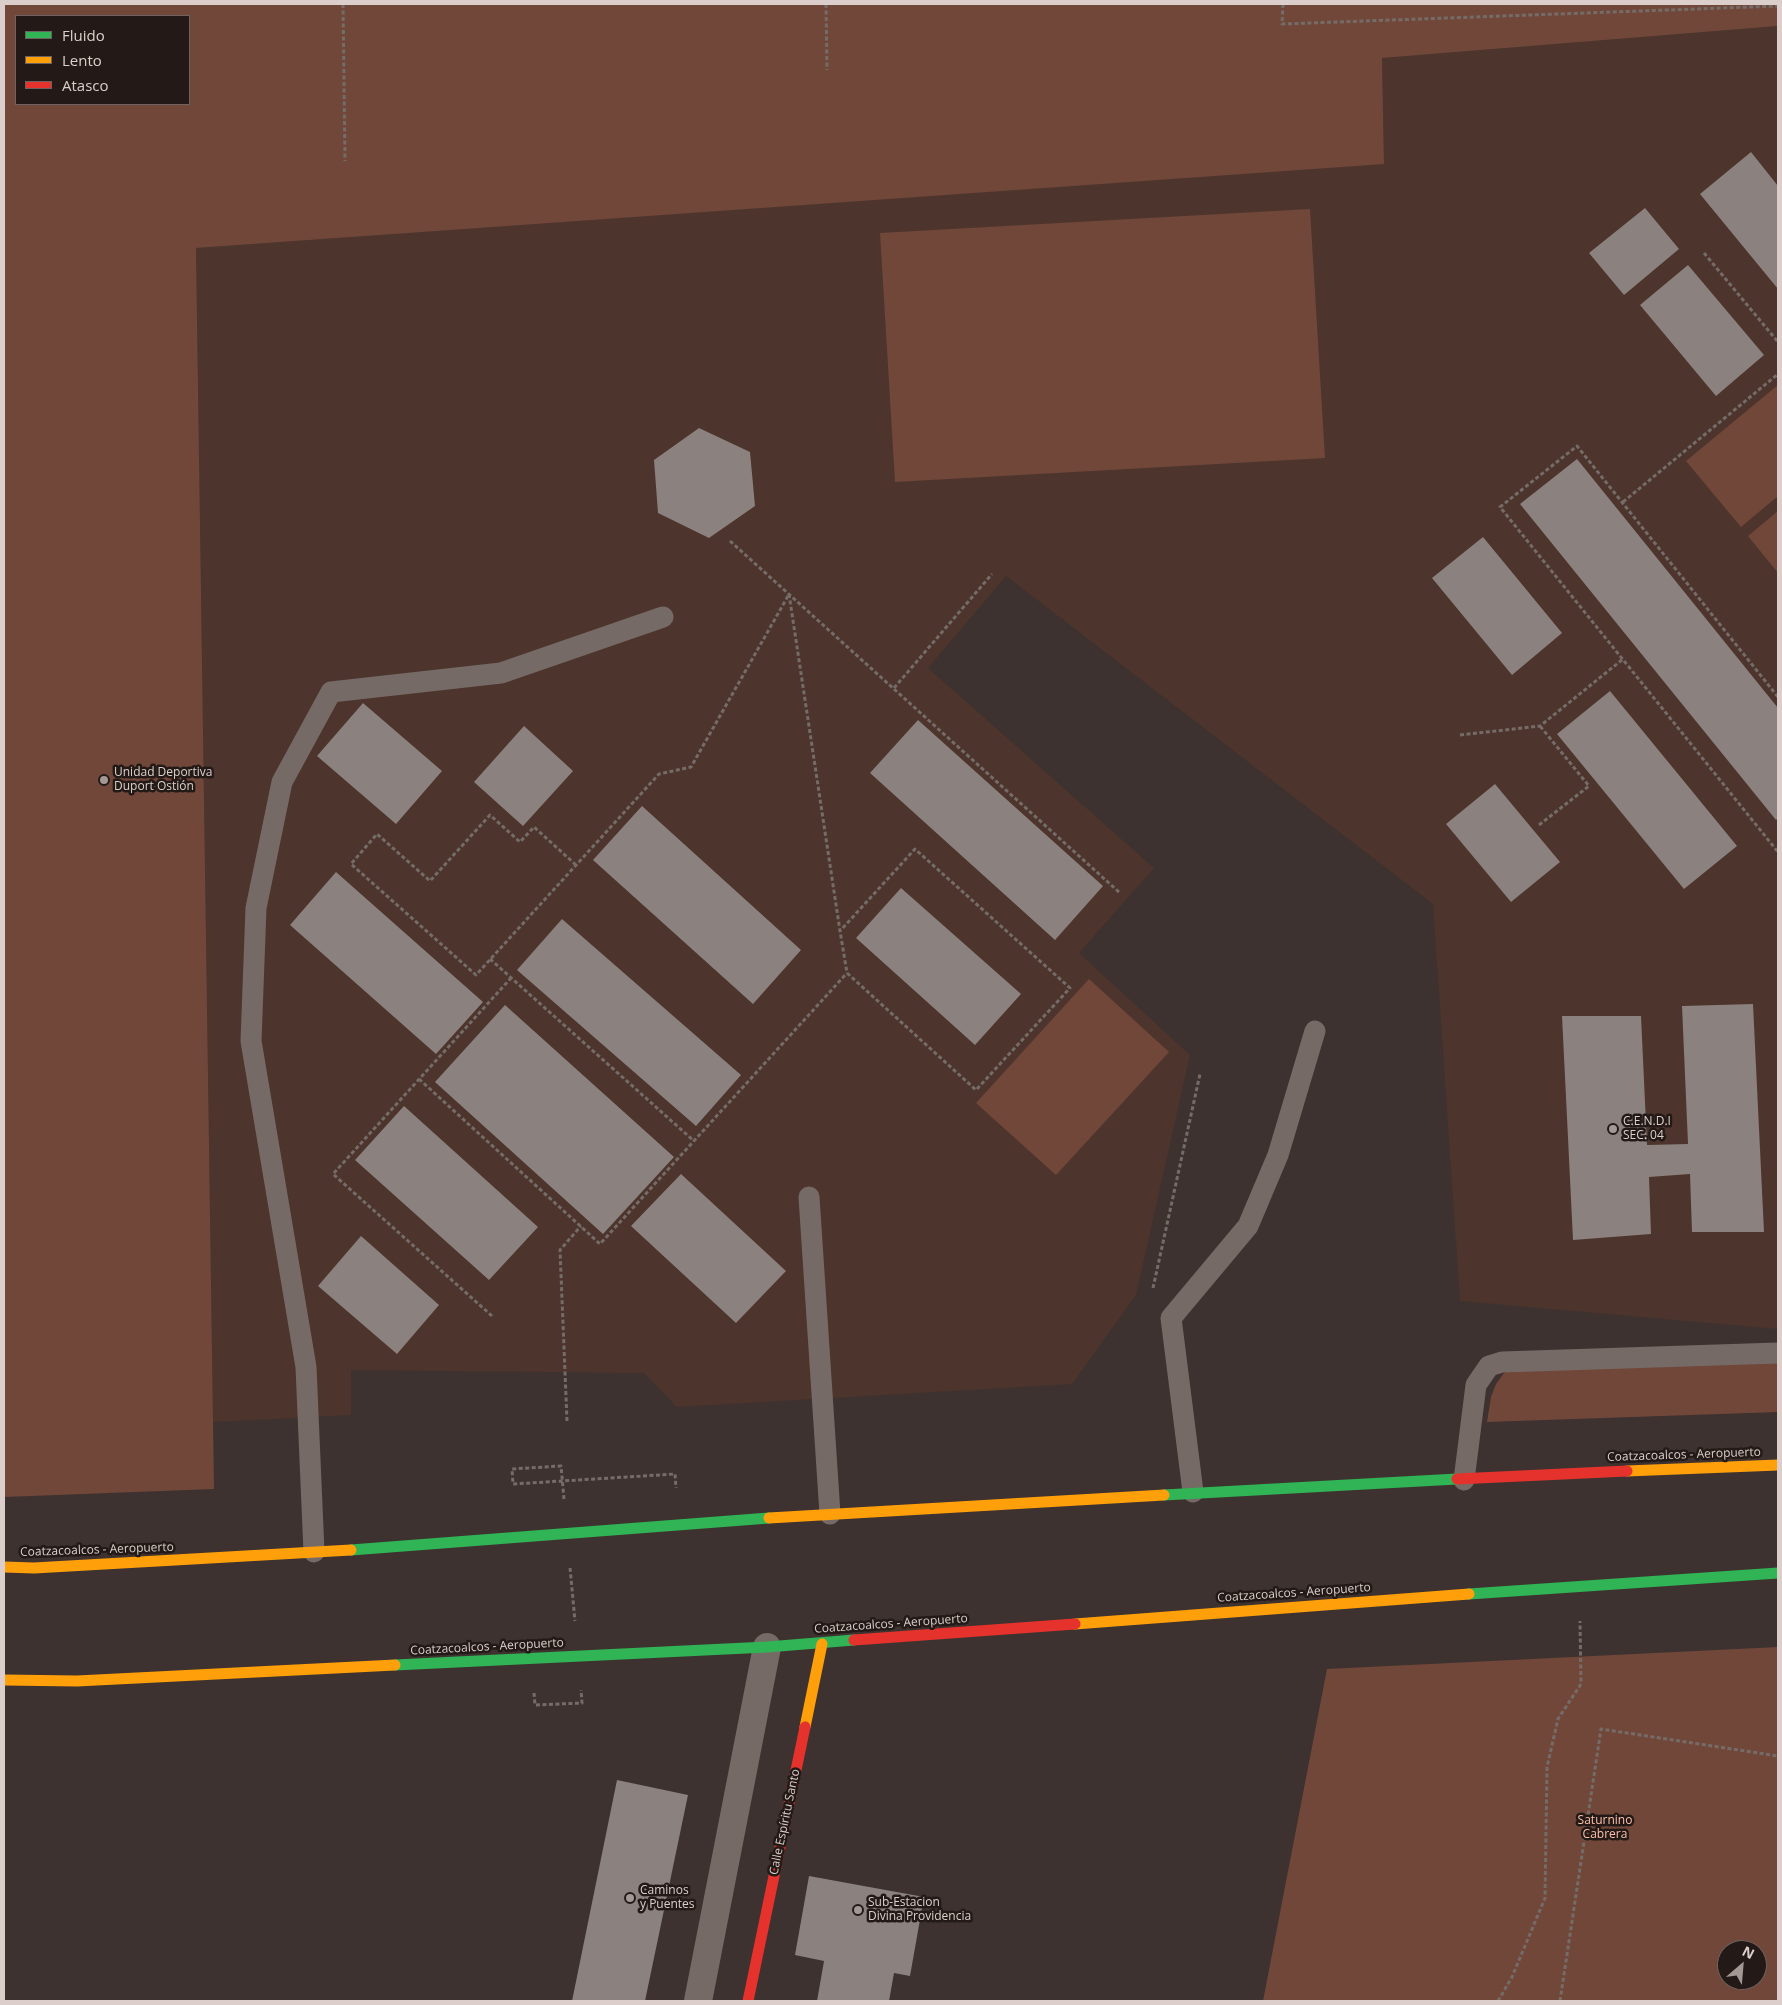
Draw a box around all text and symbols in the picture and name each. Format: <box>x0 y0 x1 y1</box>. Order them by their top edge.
legend <box>15 15 190 105</box>
text: Fluido <box>62 25 105 45</box>
text: Lento <box>62 50 102 70</box>
text: Atasco <box>62 75 109 95</box>
place label: Unidad Deportiva Duport Ostión <box>114 766 212 794</box>
marker: Unidad Deportiva Duport Ostión <box>98 774 110 786</box>
place label: C.E.N.D.I SEC. 04 <box>1623 1115 1671 1143</box>
marker: C.E.N.D.I SEC. 04 <box>1607 1123 1619 1135</box>
street label: Coatzacoalcos - Aeropuerto <box>1607 1445 1761 1465</box>
street label: Coatzacoalcos - Aeropuerto <box>20 1540 174 1560</box>
street label: Coatzacoalcos - Aeropuerto <box>1217 1580 1371 1606</box>
street label: Coatzacoalcos - Aeropuerto <box>814 1611 968 1637</box>
street label: Coatzacoalcos - Aeropuerto <box>410 1636 564 1658</box>
street label: Calle Espíritu Santo <box>767 1768 803 1876</box>
park label: Saturnino Cabrera <box>1578 1814 1632 1842</box>
place label: Caminos y Puentes <box>640 1884 695 1912</box>
marker: Caminos y Puentes <box>624 1892 636 1904</box>
place label: Sub-Estacion Divina Providencia <box>868 1896 971 1924</box>
marker: Sub-Estacion Divina Providencia <box>852 1904 864 1916</box>
north arrow <box>1717 1940 1767 1990</box>
text: N <box>1739 1941 1758 1963</box>

